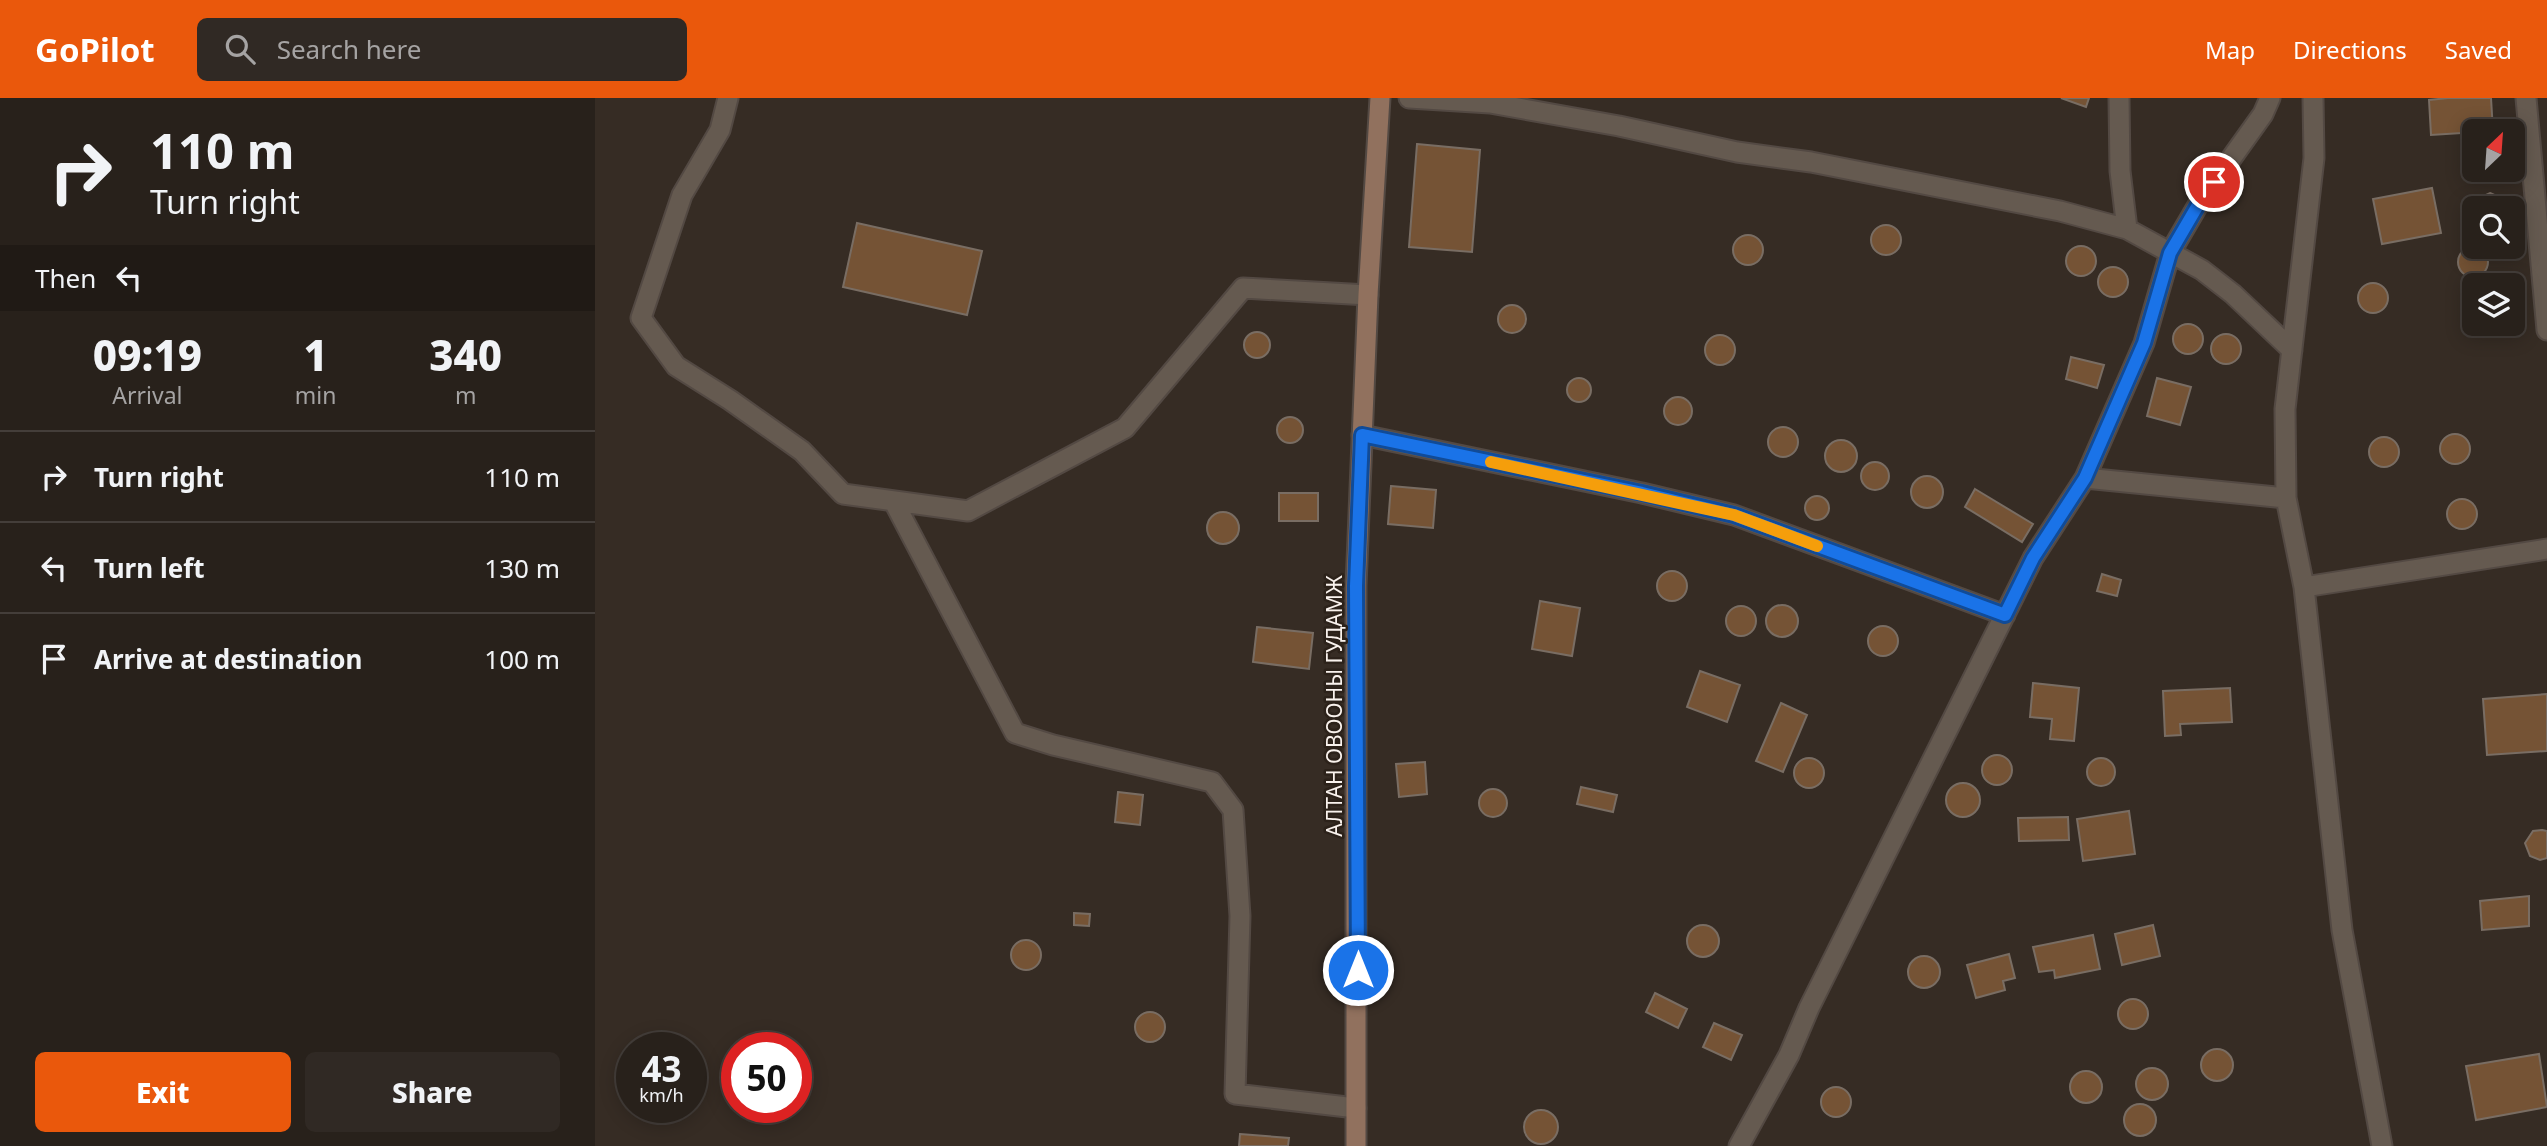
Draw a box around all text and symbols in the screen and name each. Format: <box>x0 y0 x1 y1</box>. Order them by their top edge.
search box <box>197 18 687 81</box>
text: GoPilot <box>35 27 155 72</box>
icon: search <box>221 30 259 68</box>
text: Search here <box>277 31 421 67</box>
text: Map <box>2205 33 2255 66</box>
text: Directions <box>2293 33 2407 66</box>
text: Saved <box>2445 33 2512 66</box>
text: 110 m <box>150 117 295 183</box>
north arrow <box>2462 119 2525 182</box>
map controls <box>2462 119 2525 336</box>
icon: right <box>35 126 126 217</box>
pin <box>2184 152 2244 212</box>
icon: arrive <box>2195 163 2233 201</box>
text: Turn right <box>150 180 300 223</box>
button: search <box>2462 196 2525 259</box>
icon: left <box>110 259 148 297</box>
text: Then <box>35 260 96 296</box>
button: layers <box>2462 273 2525 336</box>
text: 09:19 <box>93 326 202 383</box>
text: 1 <box>303 326 328 383</box>
text: 340 <box>429 326 502 383</box>
text: Arrival <box>112 379 182 411</box>
text: min <box>295 379 336 411</box>
text: m <box>455 379 476 411</box>
icon: right <box>35 458 73 496</box>
text: Turn right <box>94 459 224 495</box>
text: 110 m <box>484 459 560 495</box>
icon: left <box>35 549 73 587</box>
text: Turn left <box>94 550 205 586</box>
text: 130 m <box>484 550 560 586</box>
street label: АЛТАН ОВООНЫ ГУДАМЖ <box>1320 575 1348 837</box>
icon: arrive <box>35 640 73 678</box>
text: Arrive at destination <box>94 641 363 677</box>
text: 100 m <box>484 641 560 677</box>
position arrow <box>1321 933 1395 1007</box>
speed limit sign: 50 <box>721 1032 812 1123</box>
text: 43 <box>641 1045 682 1092</box>
button: Exit <box>35 1052 291 1132</box>
button: Share <box>305 1052 560 1132</box>
text: km/h <box>639 1083 684 1107</box>

